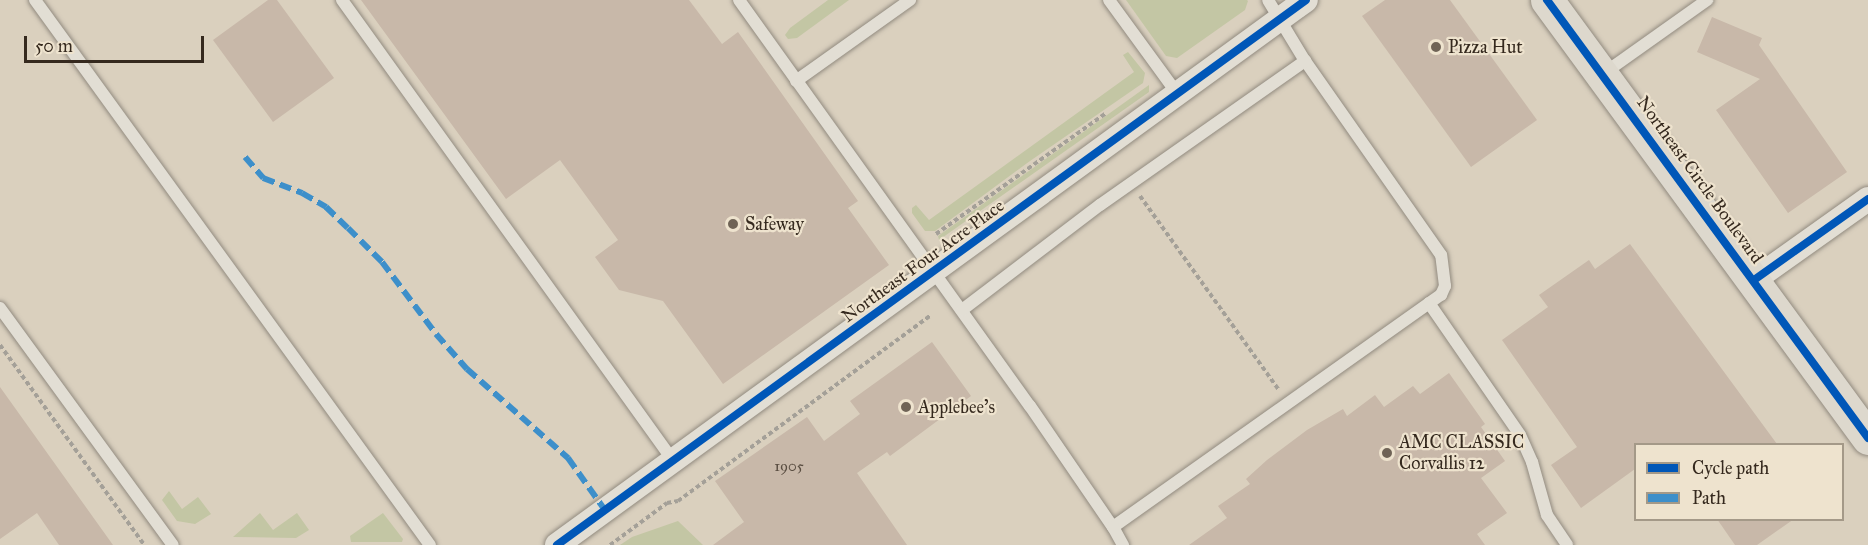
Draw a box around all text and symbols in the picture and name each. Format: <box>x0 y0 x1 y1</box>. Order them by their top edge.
scale bar <box>27 24 207 62</box>
text: 50 m <box>35 35 73 57</box>
place label: Pizza Hut <box>1448 36 1523 58</box>
marker: Pizza Hut <box>1429 40 1443 54</box>
street label: Northeast Circle Boulevard <box>1632 92 1768 268</box>
street label: Northeast Four Acre Place <box>838 195 1008 327</box>
place label: Safeway <box>745 213 804 235</box>
marker: Safeway <box>726 217 740 231</box>
place label: Applebee's <box>918 396 995 418</box>
marker: Applebee's <box>899 400 913 414</box>
place label: AMC CLASSIC Corvallis 12 <box>1399 432 1524 474</box>
legend <box>1634 443 1844 521</box>
marker: AMC CLASSIC Corvallis 12 <box>1380 446 1394 460</box>
text: Cycle path <box>1692 457 1769 479</box>
house number: 1905 <box>774 458 804 476</box>
text: Path <box>1692 487 1726 509</box>

